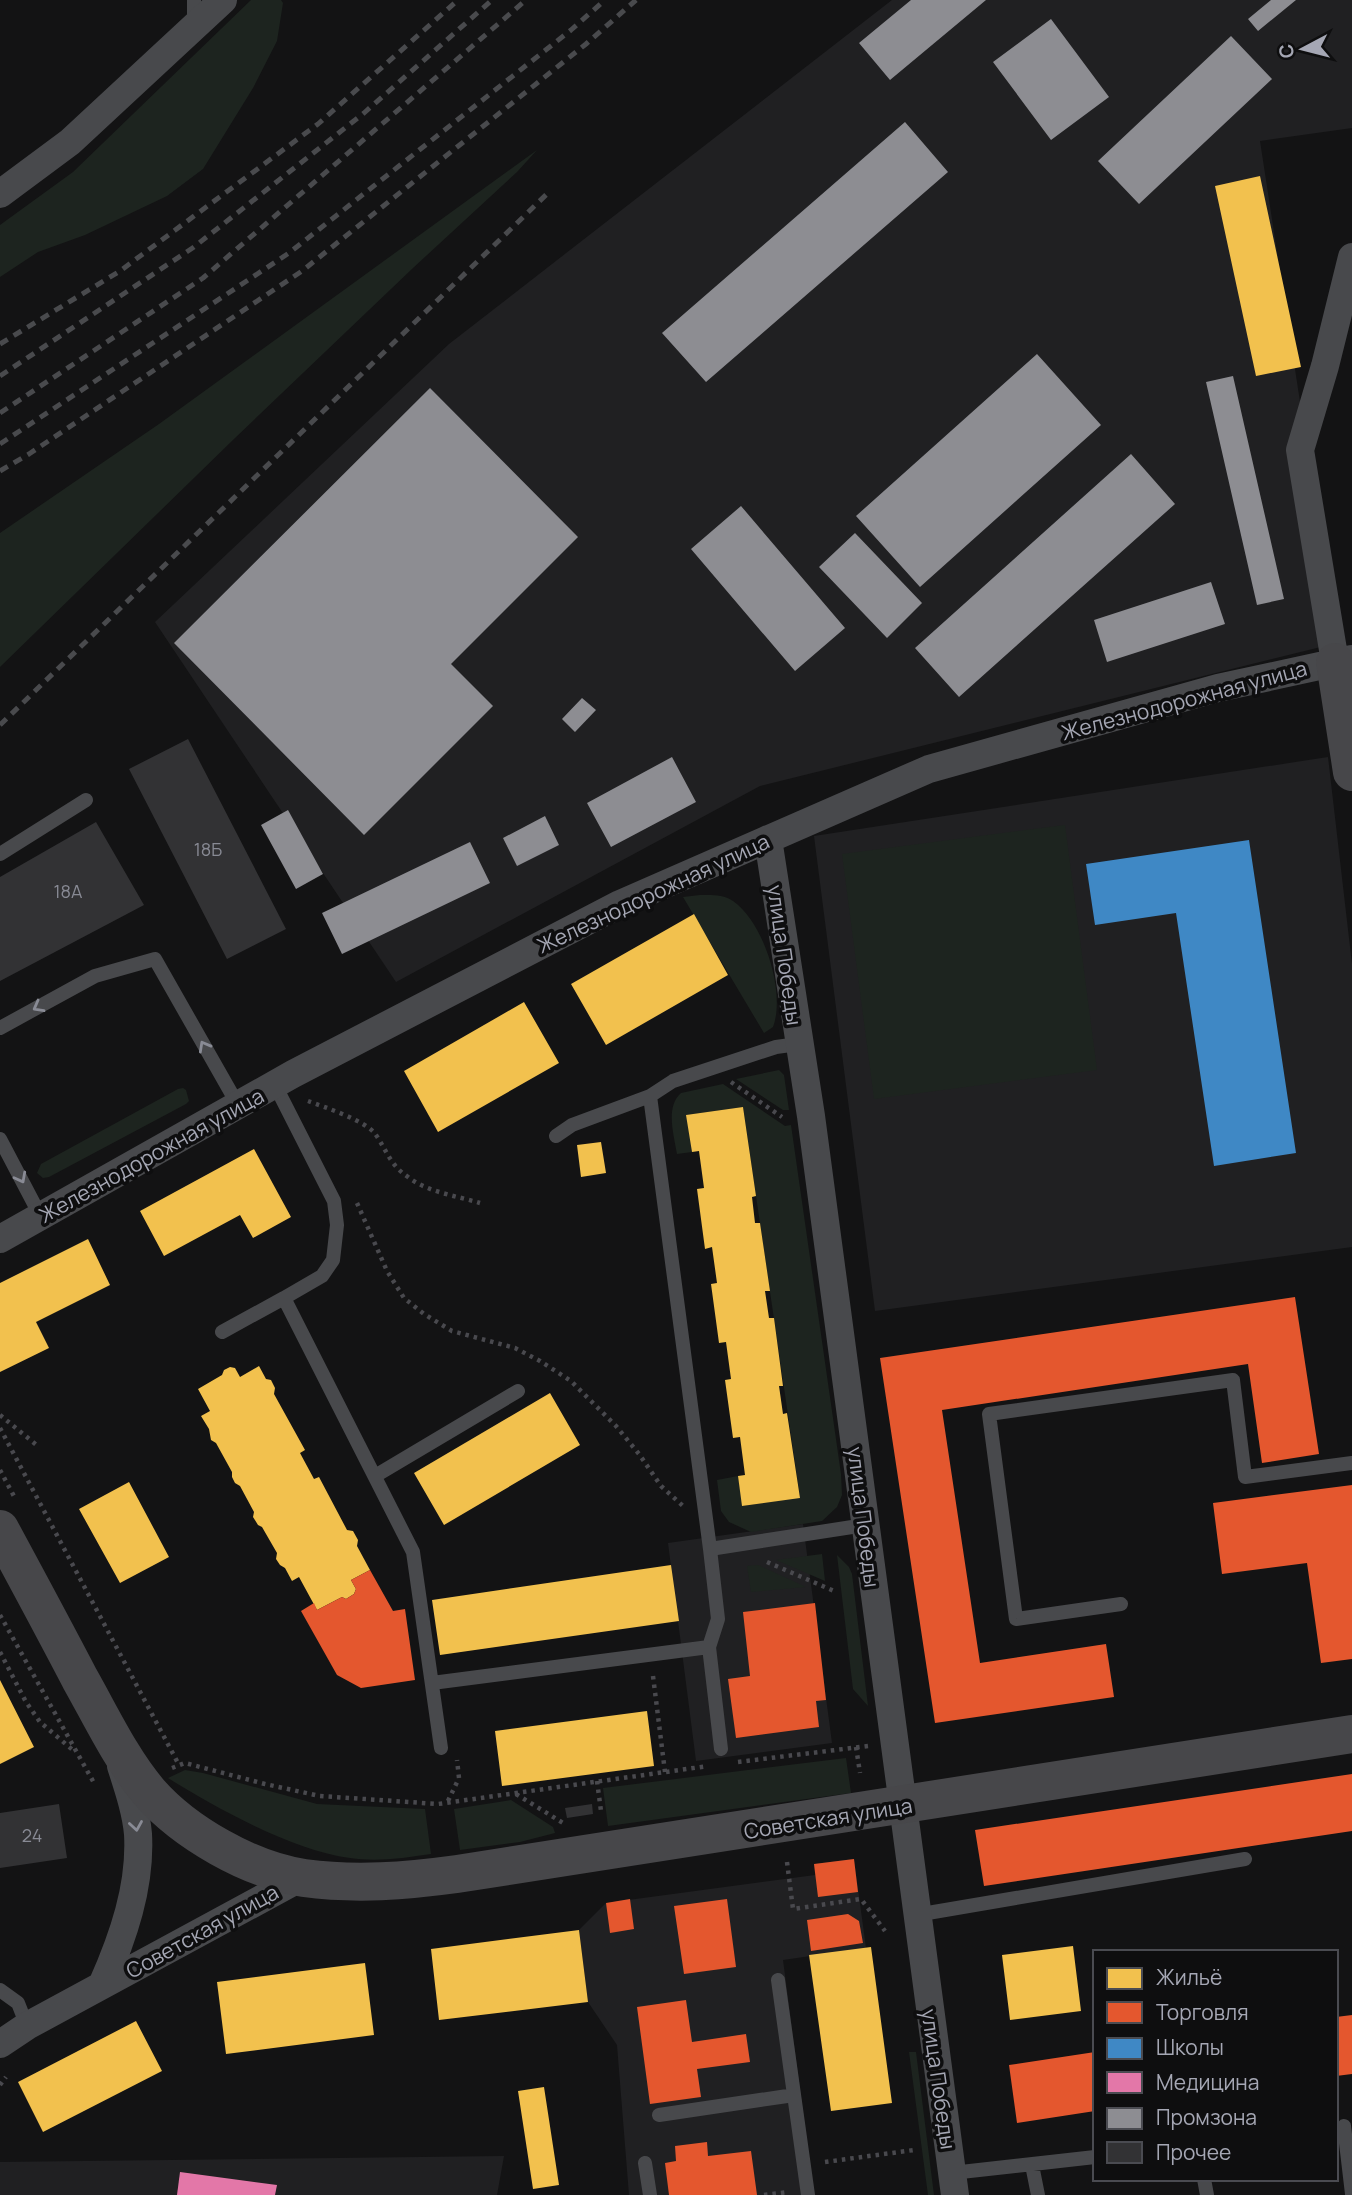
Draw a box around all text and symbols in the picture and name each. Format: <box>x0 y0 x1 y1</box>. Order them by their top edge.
north arrow <box>1268 14 1338 84</box>
text: С <box>1272 43 1300 60</box>
street label: Железнодорожная улица <box>1058 654 1310 746</box>
street label: Железнодорожная улица <box>532 827 774 959</box>
house number: 18Б <box>194 837 222 861</box>
house number: 18А <box>54 879 83 903</box>
street label: улица Победы <box>761 883 809 1027</box>
one-way arrow <box>33 999 46 1012</box>
one-way arrow <box>199 1041 212 1053</box>
street label: Железнодорожная улица <box>33 1081 269 1229</box>
one-way arrow <box>13 1171 26 1183</box>
street label: улица Победы <box>841 1445 887 1589</box>
street label: Советская улица <box>742 1791 914 1845</box>
one-way arrow <box>128 1820 143 1832</box>
house number: 24 <box>22 1823 42 1847</box>
street label: Советская улица <box>121 1878 283 1984</box>
legend <box>1093 1950 1338 2181</box>
text: Жильё <box>1156 1963 1222 1991</box>
text: Торговля <box>1156 1998 1249 2026</box>
street label: улица Победы <box>915 2007 963 2151</box>
text: Школы <box>1156 2033 1224 2061</box>
text: Медицина <box>1156 2068 1259 2096</box>
text: Промзона <box>1156 2103 1257 2131</box>
text: Прочее <box>1156 2138 1231 2166</box>

